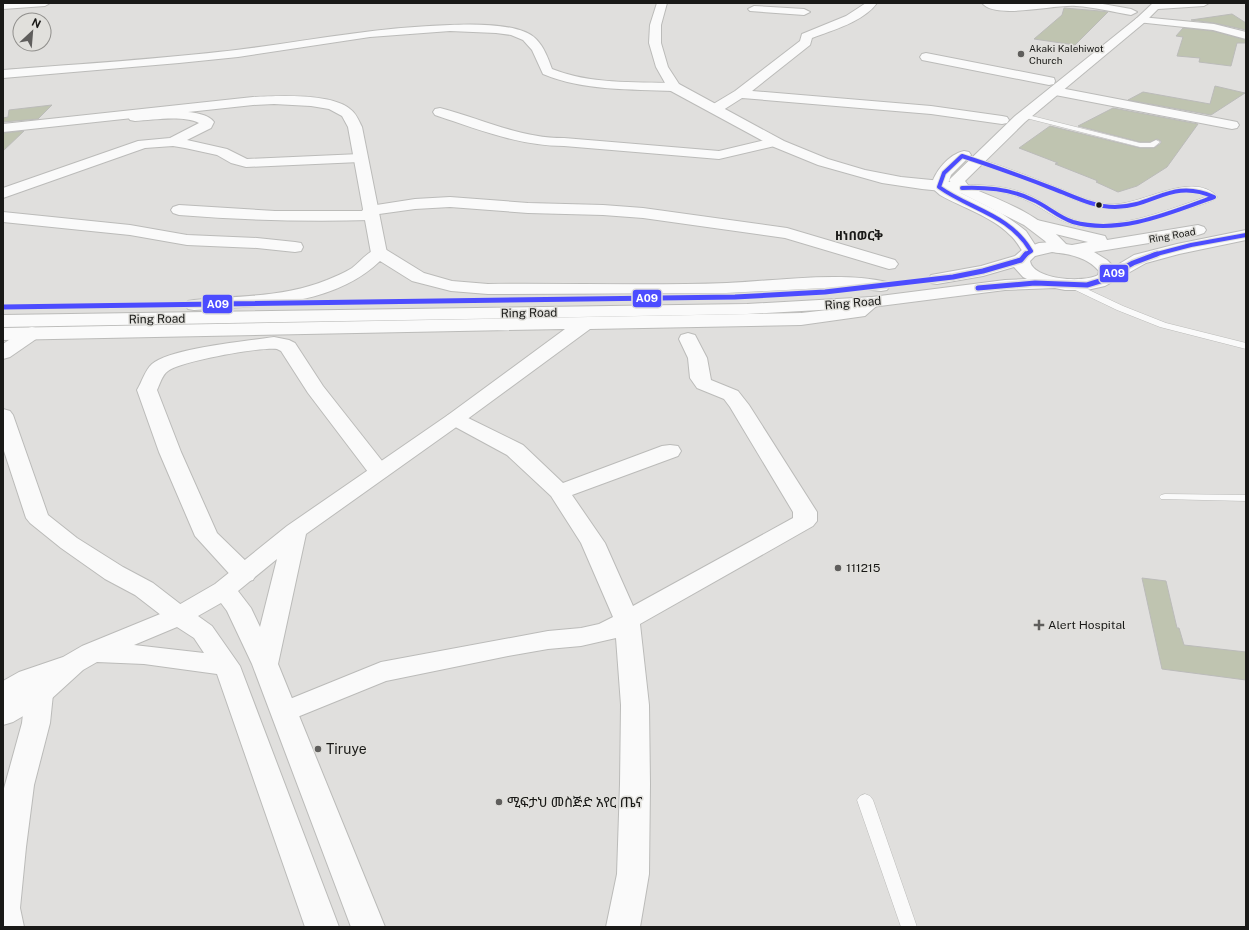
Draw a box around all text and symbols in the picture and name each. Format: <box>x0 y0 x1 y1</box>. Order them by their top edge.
north arrow <box>12 12 52 52</box>
text: N <box>30 16 43 30</box>
place label: Akaki Kalehiwot Church <box>1029 42 1104 66</box>
marker: Akaki Kalehiwot Church <box>1016 49 1026 59</box>
unlabelled marker <box>1094 200 1104 210</box>
street label: Ring Road <box>1148 225 1196 245</box>
district label: ዘነበወርቅ <box>835 228 883 243</box>
line badge: A09 <box>1099 264 1129 283</box>
text: A09 <box>1103 267 1125 279</box>
line badge: A09 <box>632 289 662 308</box>
text: A09 <box>636 292 658 304</box>
line badge: A09 <box>202 294 233 314</box>
street label: Ring Road <box>824 294 882 312</box>
text: A09 <box>207 298 229 310</box>
street label: Ring Road <box>500 306 558 320</box>
street label: Ring Road <box>128 312 186 326</box>
place label: 111215 <box>846 561 881 575</box>
marker: 111215 <box>833 563 843 573</box>
place label: Alert Hospital <box>1048 618 1126 632</box>
marker: Alert Hospital <box>1033 619 1045 631</box>
place label: Tiruye <box>326 741 367 757</box>
marker: Tiruye <box>313 744 323 754</box>
place label: ሚፍታህ መስጅድ አየር ጤና <box>507 794 642 810</box>
marker: ሚፍታህ መስጅድ አየር ጤና <box>494 797 504 807</box>

